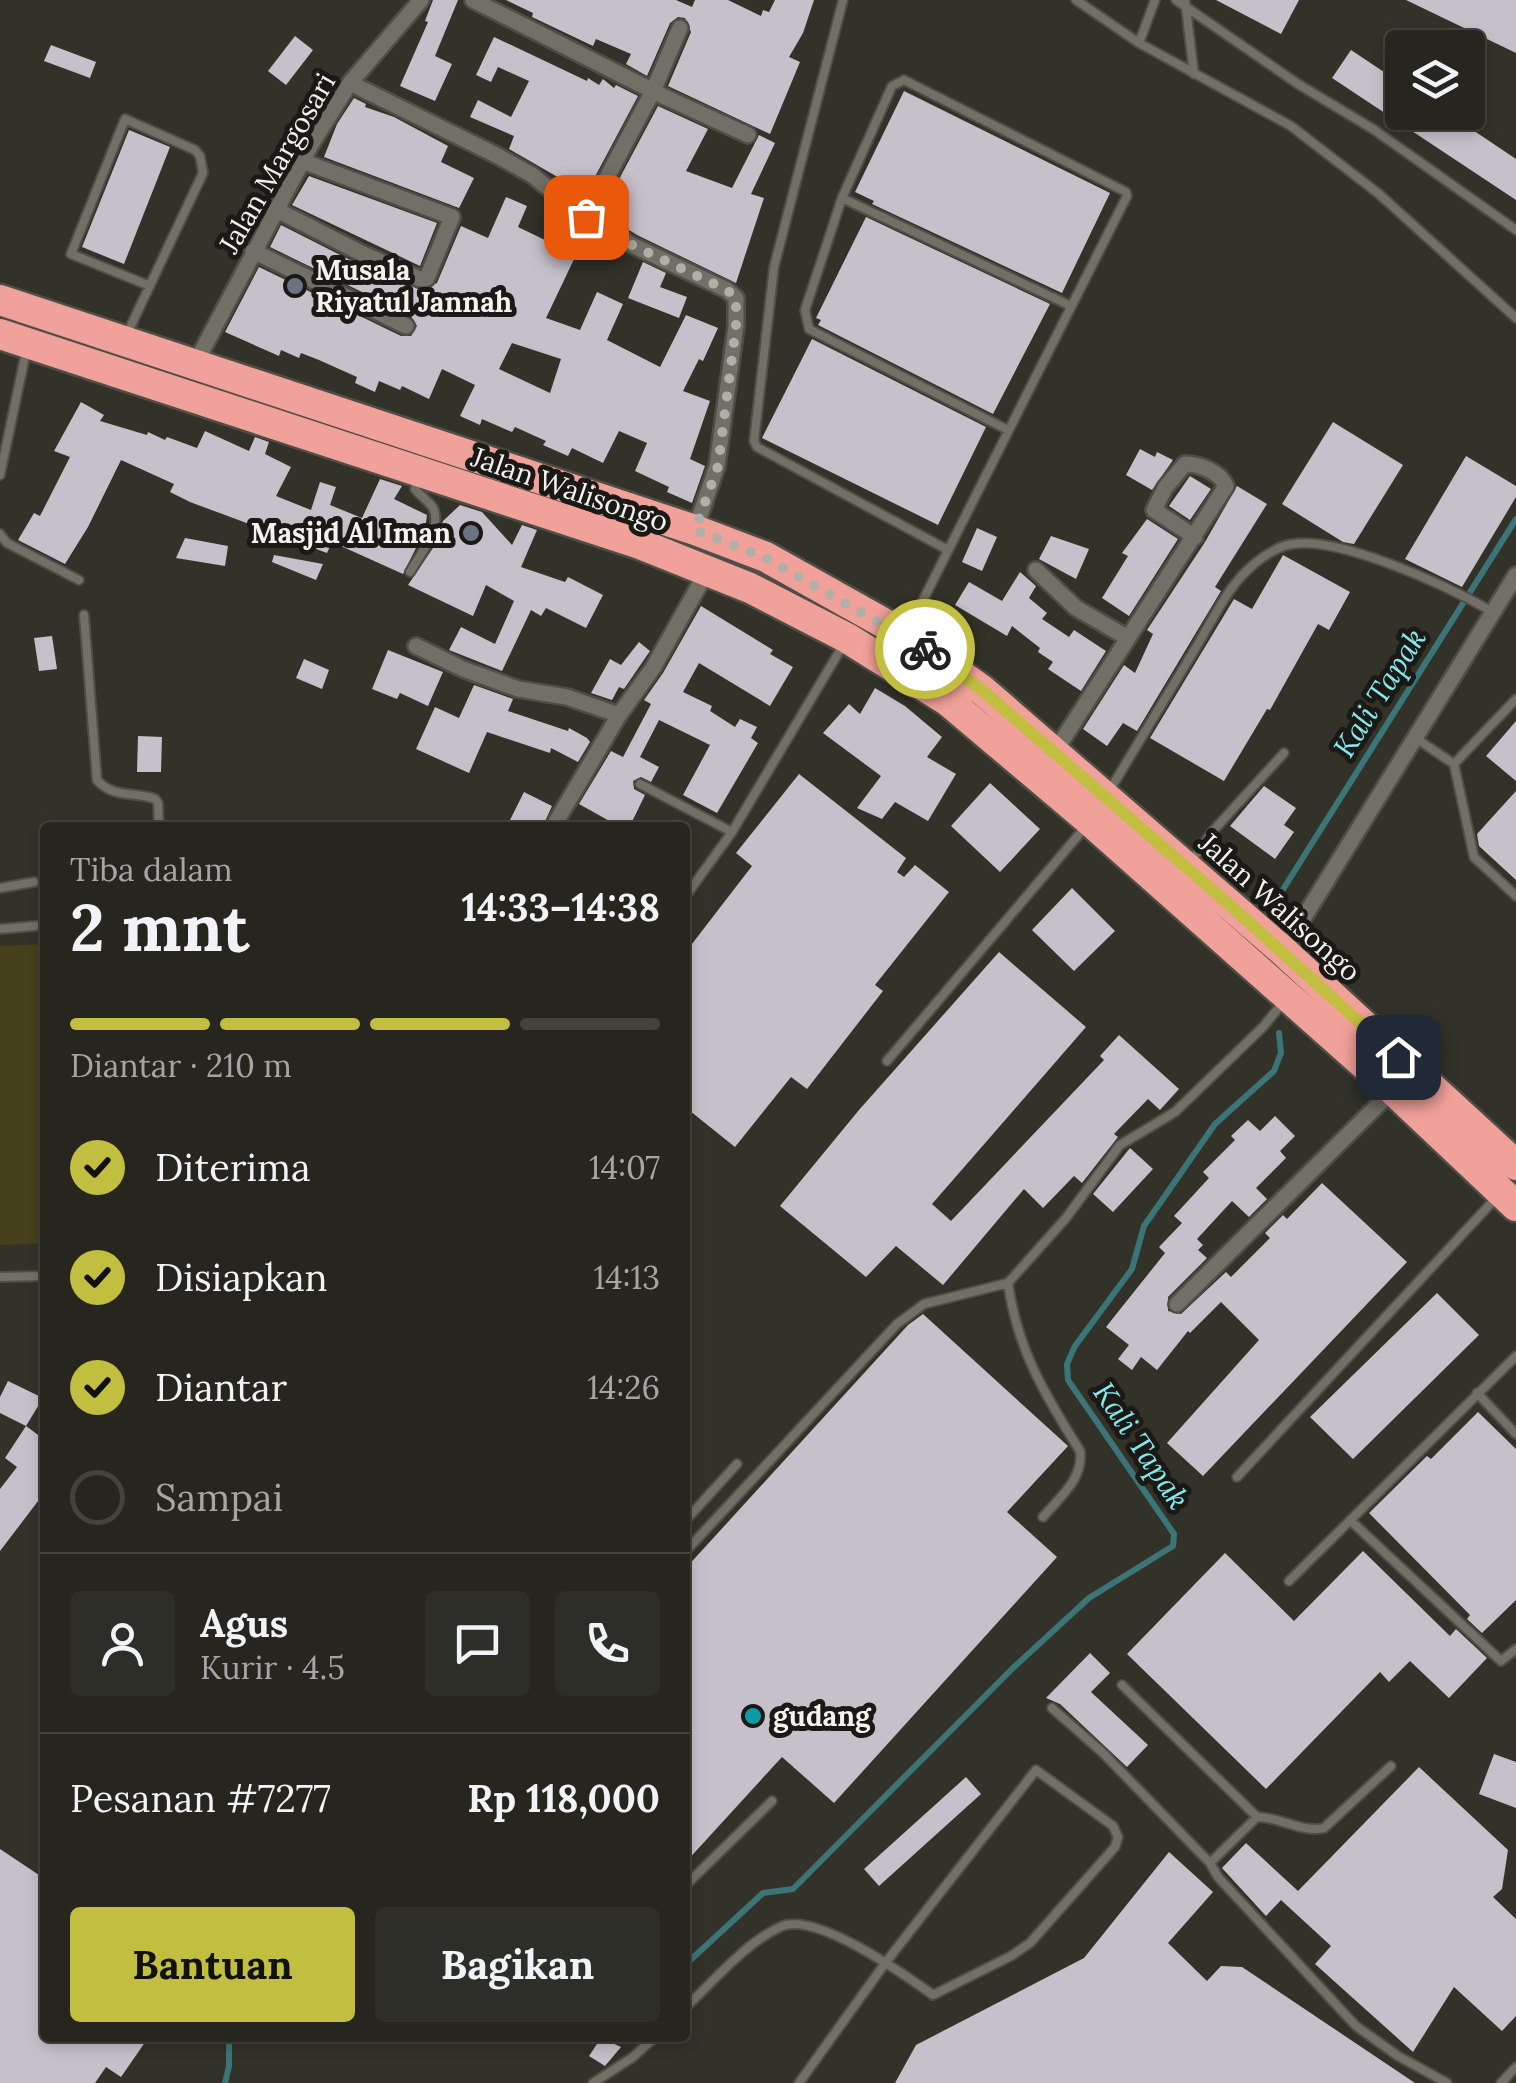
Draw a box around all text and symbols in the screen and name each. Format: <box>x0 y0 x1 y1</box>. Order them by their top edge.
map controls <box>1385 30 1485 130</box>
button: layers <box>1385 30 1485 130</box>
street label: Jalan Margosari <box>210 66 343 260</box>
pin <box>544 175 629 260</box>
icon: bag <box>559 190 614 245</box>
place label: Musala Riyatul Jannah <box>315 252 512 320</box>
marker: Musala Riyatul Jannah <box>284 275 306 297</box>
street label: Jalan Walisongo <box>466 438 673 539</box>
place label: Masjid Al Iman <box>250 515 451 551</box>
marker: Masjid Al Iman <box>460 522 482 544</box>
courier <box>875 599 975 699</box>
water label: Kali Tapak <box>1325 621 1434 764</box>
icon: bike <box>898 622 953 677</box>
street label: Jalan Walisongo <box>1191 824 1368 989</box>
text: Tiba dalam <box>70 849 233 890</box>
text: 14:33–14:38 <box>462 883 660 931</box>
text: 2 mnt <box>70 886 249 969</box>
pin <box>1356 1015 1441 1100</box>
icon: home <box>1371 1030 1426 1085</box>
text: Diantar · 210 m <box>70 1045 292 1086</box>
icon: check <box>70 1140 125 1195</box>
text: Diterima <box>155 1143 311 1191</box>
text: 14:07 <box>589 1147 660 1188</box>
icon: check <box>70 1250 125 1305</box>
text: Disiapkan <box>155 1253 328 1301</box>
text: 14:13 <box>594 1257 660 1298</box>
icon: check <box>70 1360 125 1415</box>
text: Diantar <box>155 1363 287 1411</box>
text: 14:26 <box>587 1367 660 1408</box>
water label: Kali Tapak <box>1085 1375 1198 1516</box>
text: Sampai <box>155 1473 283 1521</box>
button: person <box>70 1591 175 1696</box>
button: chat <box>425 1591 530 1696</box>
button: phone <box>555 1591 660 1696</box>
text: Agus <box>200 1599 288 1647</box>
text: Kurir · 4.5 <box>200 1647 345 1688</box>
place label: gudang <box>773 1698 872 1734</box>
marker: gudang <box>742 1705 764 1727</box>
text: Pesanan #7277 <box>70 1774 331 1822</box>
text: Rp 118,000 <box>467 1774 660 1822</box>
button: Bantuan <box>70 1907 355 2022</box>
button: Bagikan <box>375 1907 660 2022</box>

